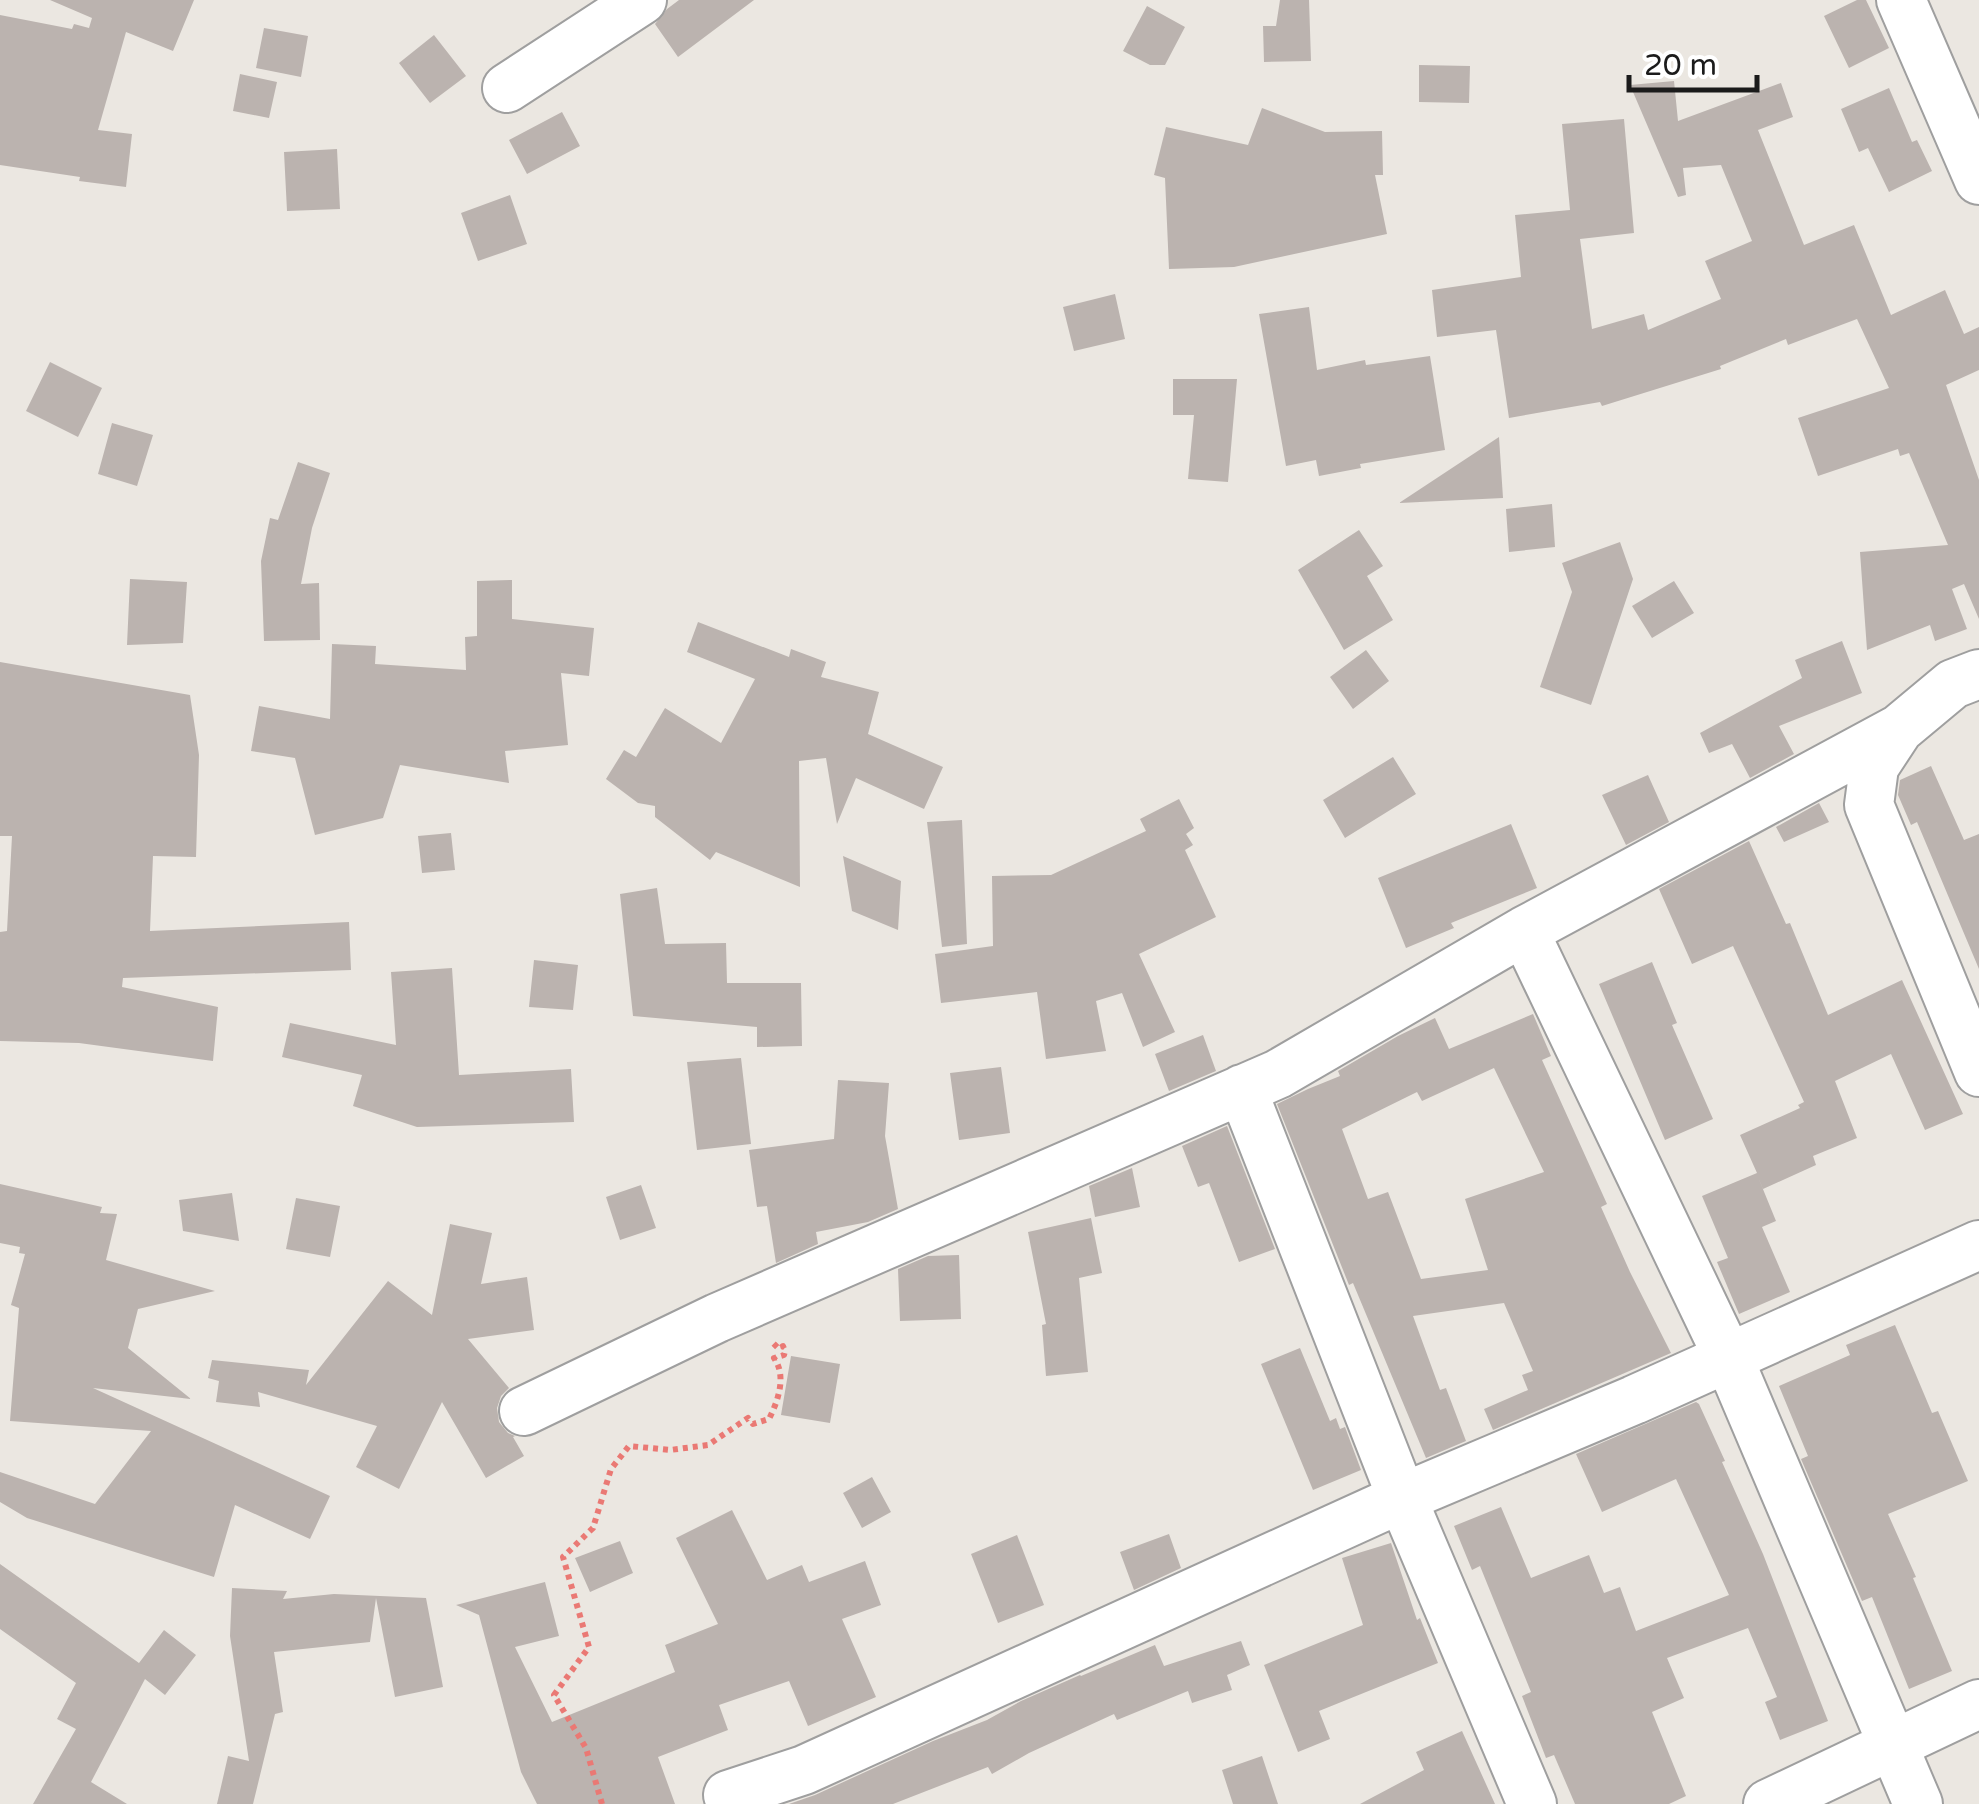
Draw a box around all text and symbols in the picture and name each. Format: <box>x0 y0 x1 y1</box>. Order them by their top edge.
scale bar <box>1629 30 1756 92</box>
text: 20 m <box>1644 47 1717 84</box>

